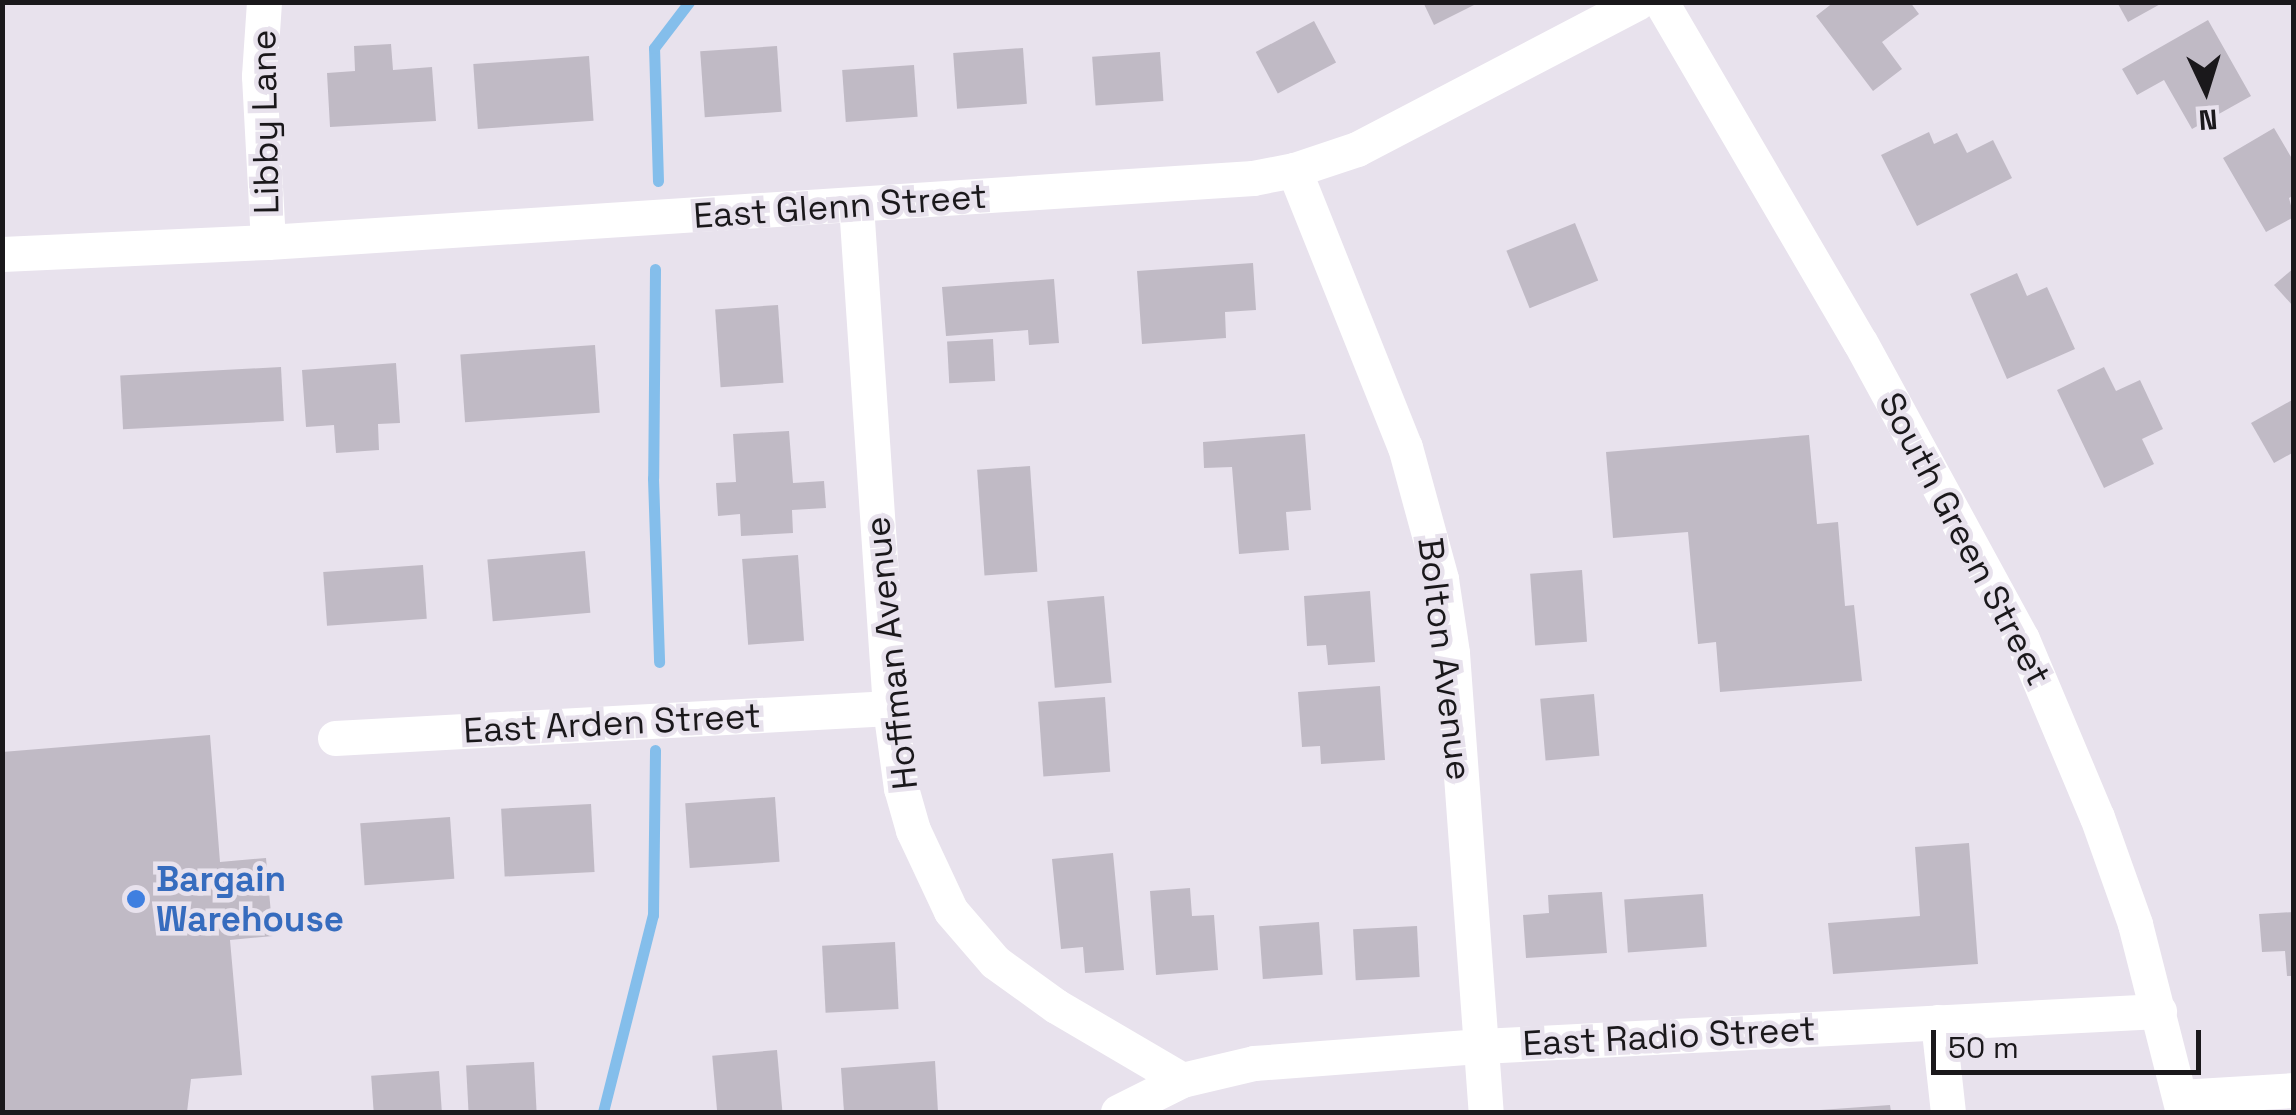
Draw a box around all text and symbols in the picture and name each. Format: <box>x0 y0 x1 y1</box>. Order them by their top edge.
street label: Libby Lane <box>242 29 288 215</box>
north arrow <box>2156 40 2256 140</box>
text: N <box>2197 101 2219 139</box>
street label: East Glenn Street <box>692 175 988 237</box>
street label: South Green Street <box>1870 385 2060 693</box>
street label: Hoffman Avenue <box>856 514 926 792</box>
street label: Bolton Avenue <box>1409 535 1481 783</box>
street label: East Arden Street <box>462 694 762 752</box>
place label: Bargain Warehouse <box>156 858 344 940</box>
marker: Bargain Warehouse <box>125 888 147 910</box>
street label: East Radio Street <box>1521 1007 1817 1065</box>
scale bar <box>1936 1010 2206 1072</box>
text: 50 m <box>1948 1028 2019 1067</box>

